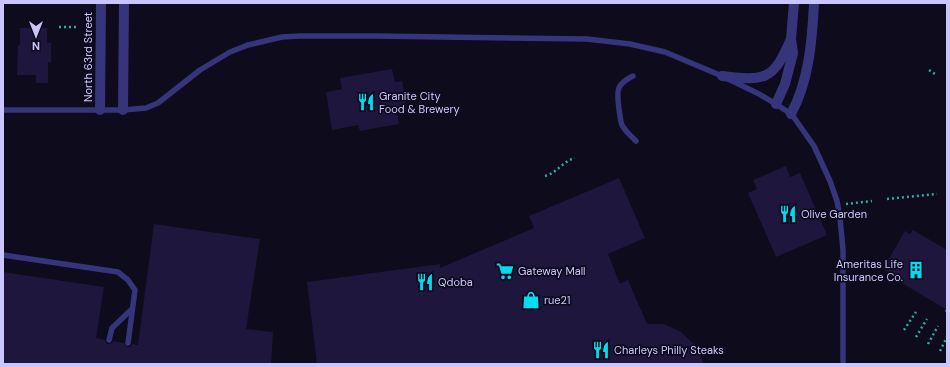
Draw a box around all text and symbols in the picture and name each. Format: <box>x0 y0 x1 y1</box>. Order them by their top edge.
street label: North 63rd Street <box>81 12 95 102</box>
north arrow <box>16 16 56 56</box>
text: N <box>32 39 40 53</box>
place label: Granite City Food & Brewery <box>379 89 460 116</box>
restaurant icon: Granite City Food & Brewery <box>356 92 376 112</box>
restaurant icon: Olive Garden <box>778 204 798 224</box>
place label: Olive Garden <box>801 207 867 221</box>
place label: Ameritas Life Insurance Co. <box>834 257 903 284</box>
building icon: Ameritas Life Insurance Co. <box>906 260 926 280</box>
supermarket icon: Gateway Mall <box>495 261 515 281</box>
place label: Gateway Mall <box>518 264 586 278</box>
restaurant icon: Qdoba <box>415 272 435 292</box>
place label: Qdoba <box>438 275 473 289</box>
shop icon: rue21 <box>521 290 541 310</box>
place label: rue21 <box>544 293 570 307</box>
restaurant icon: Charleys Philly Steaks <box>591 340 611 360</box>
place label: Charleys Philly Steaks <box>614 343 724 357</box>

